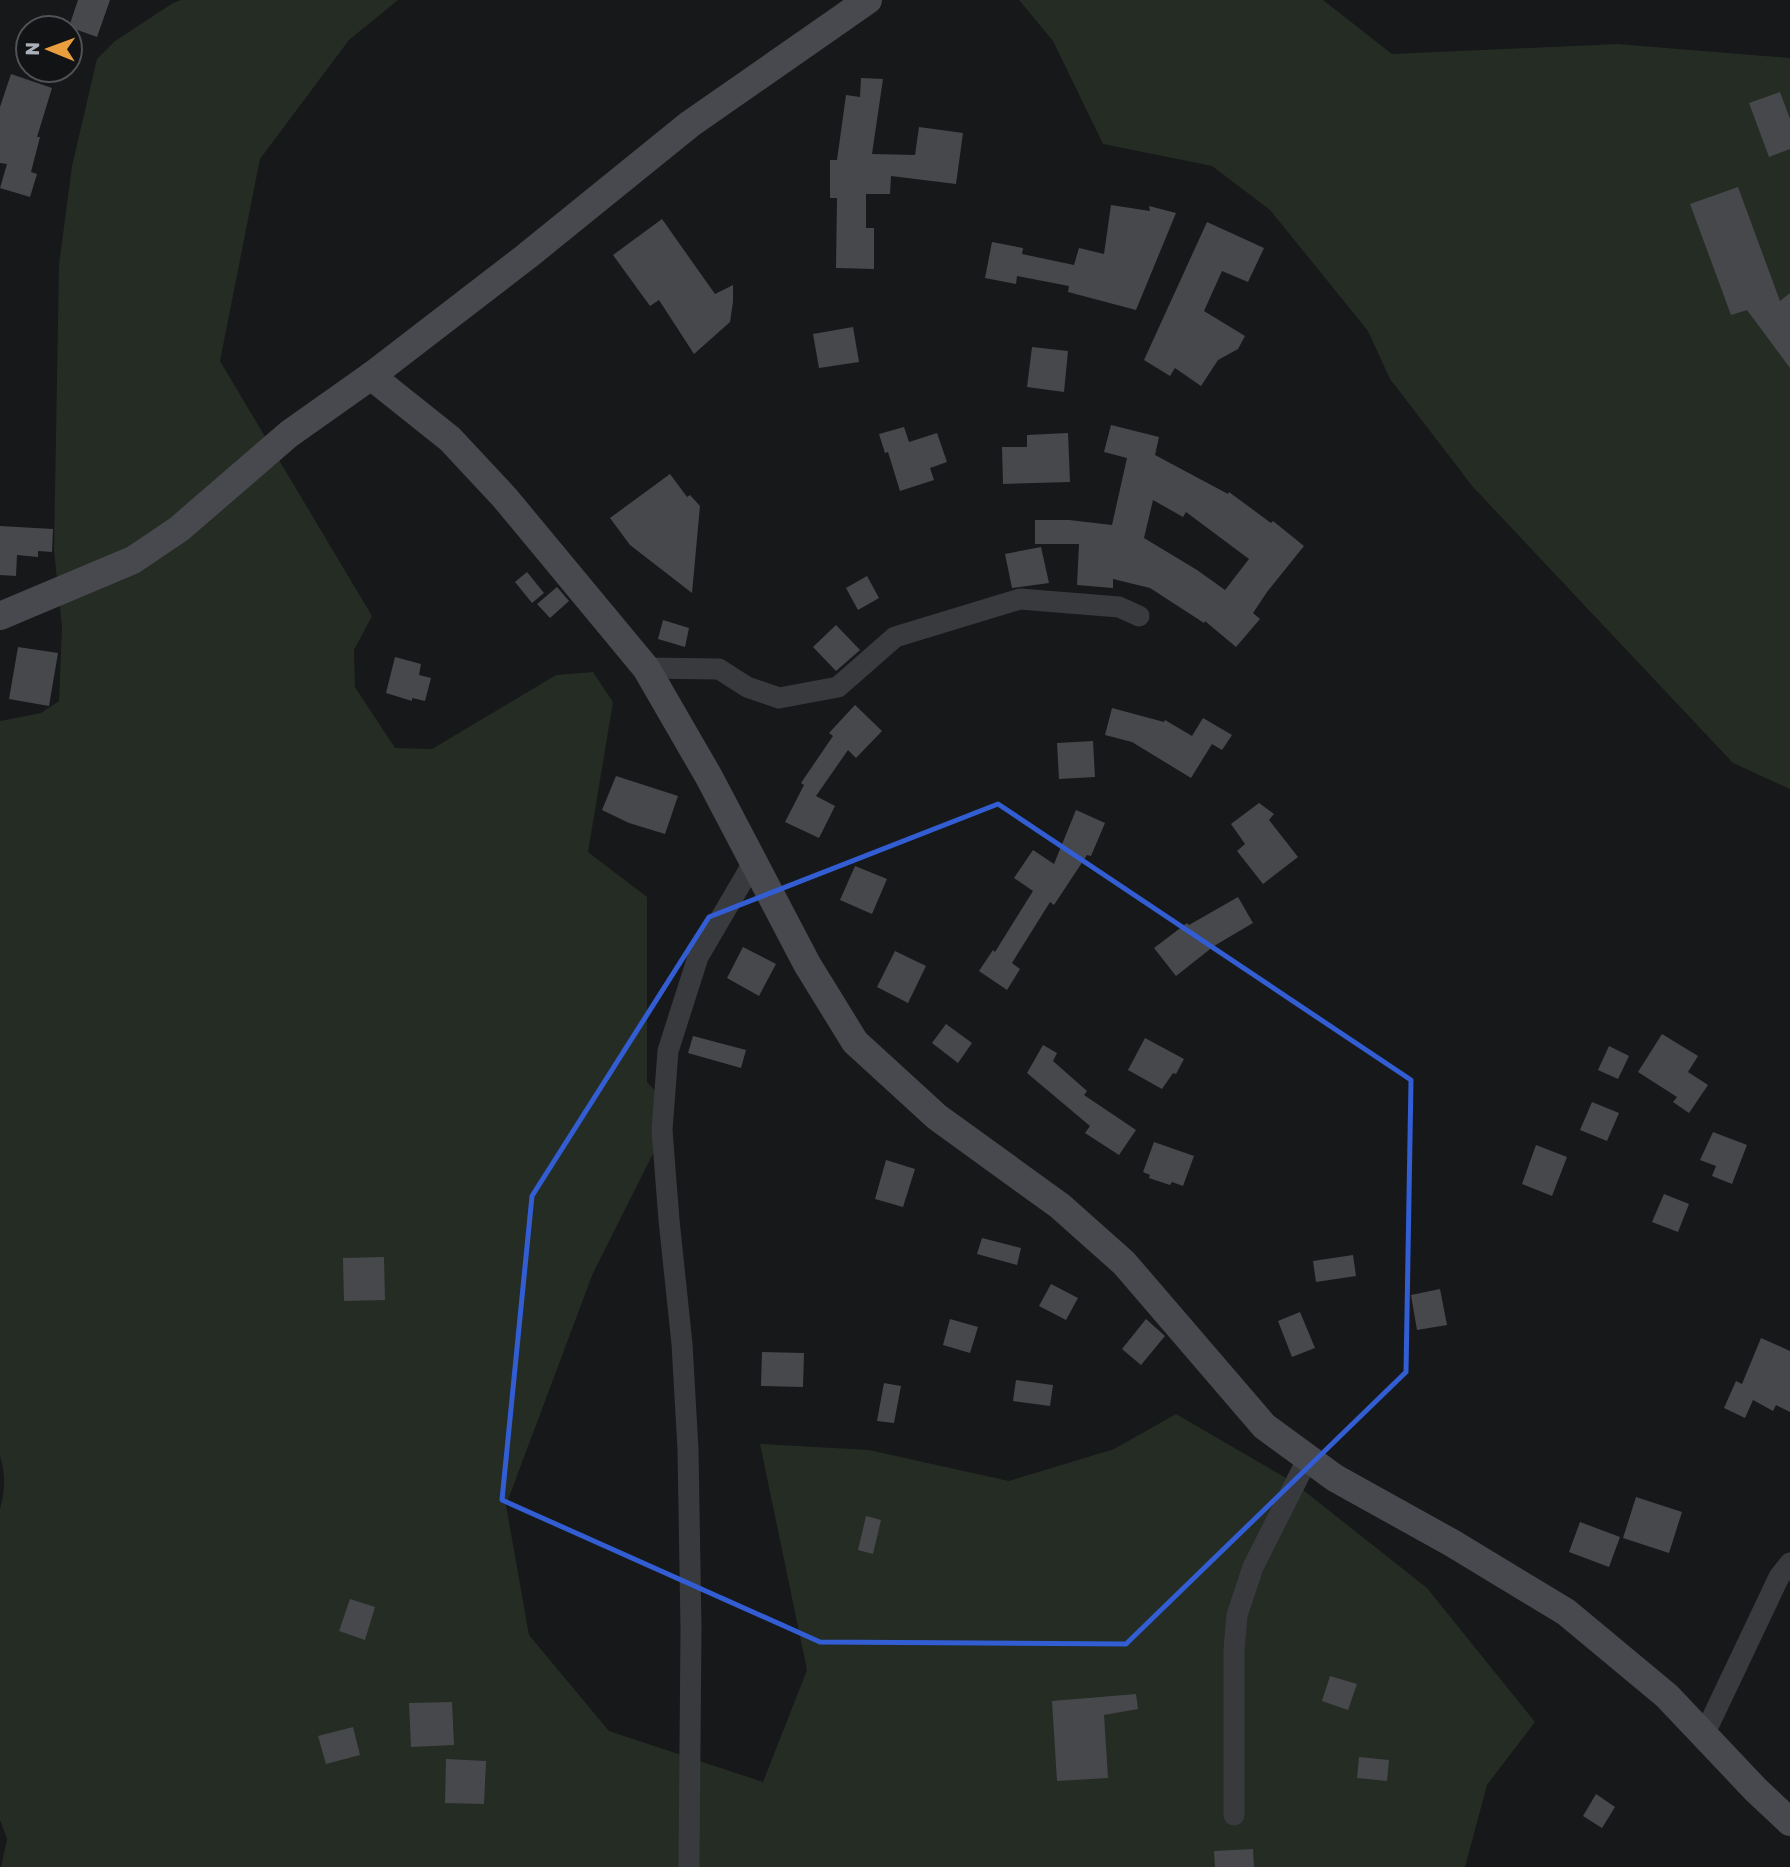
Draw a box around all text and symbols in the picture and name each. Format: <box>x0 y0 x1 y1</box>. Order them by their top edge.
north arrow <box>14 14 84 84</box>
text: N <box>21 42 44 56</box>

